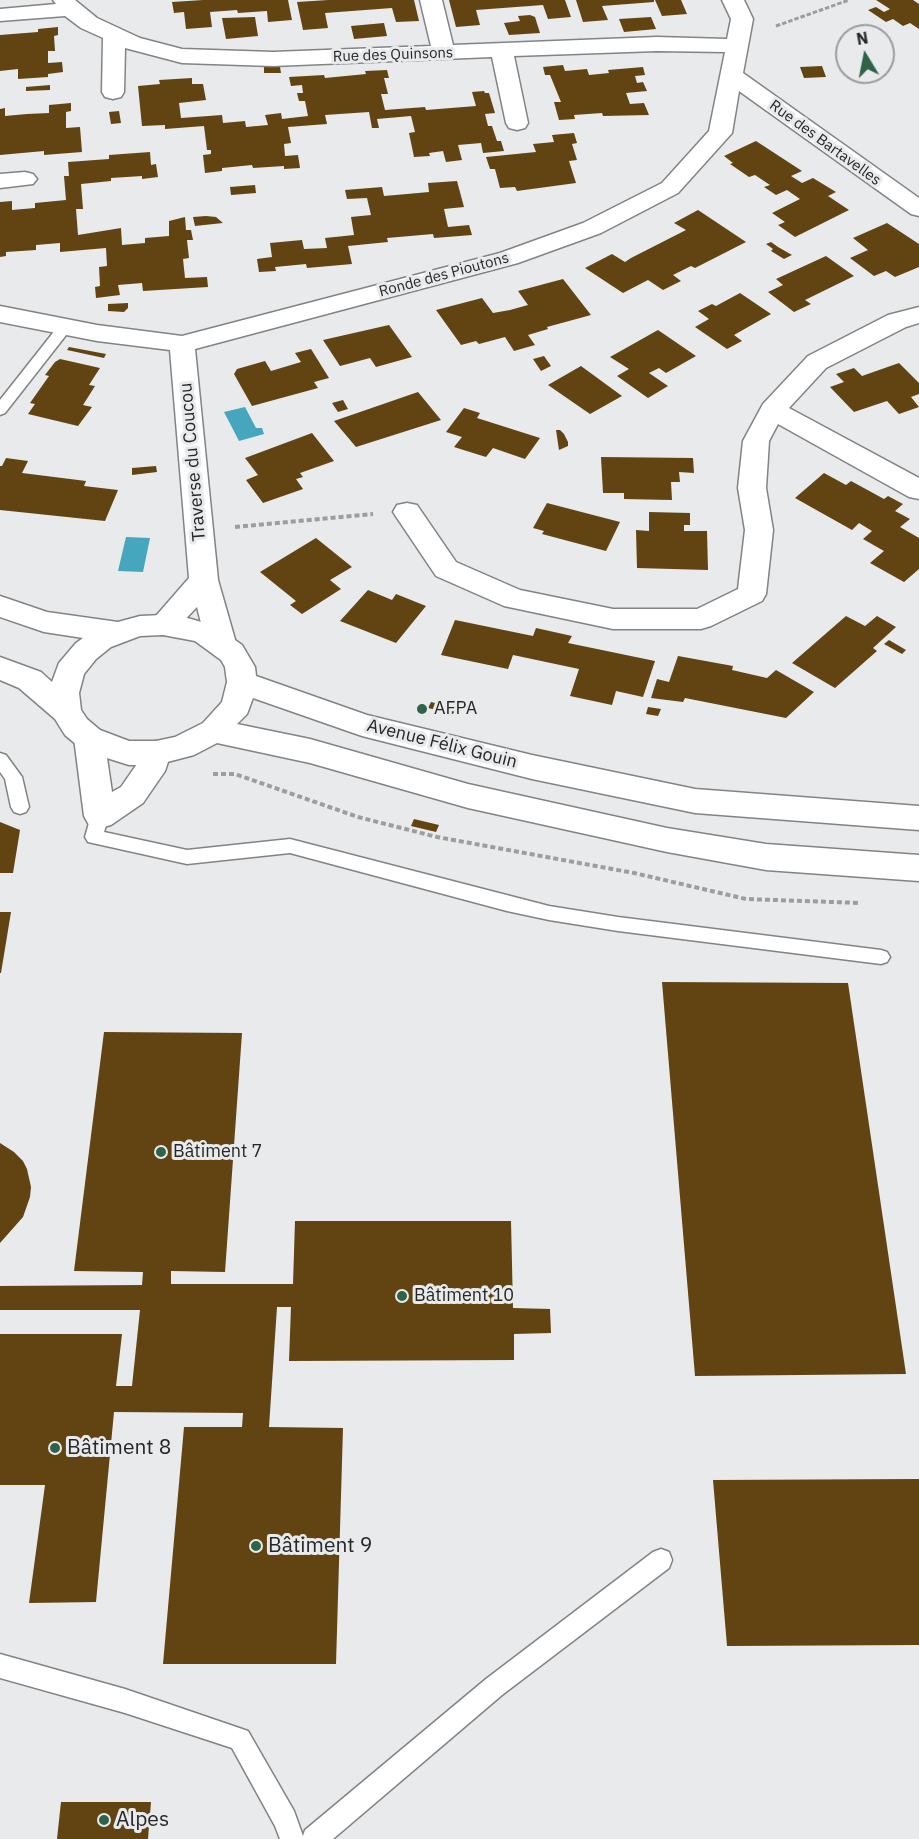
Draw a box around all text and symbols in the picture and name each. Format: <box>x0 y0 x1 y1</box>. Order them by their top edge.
north arrow <box>835 24 895 84</box>
text: N <box>855 27 870 49</box>
street label: Rue des Quinsons <box>332 44 454 66</box>
street label: Rue des Bartavelles <box>766 97 884 189</box>
street label: Ronde des Pioutons <box>377 249 511 301</box>
street label: Traverse du Coucou <box>175 382 211 542</box>
place label: AFPA <box>434 698 477 720</box>
marker: AFPA <box>415 702 429 716</box>
street label: Avenue Félix Gouin <box>365 715 519 773</box>
place label: Bâtiment 7 <box>173 1141 262 1163</box>
marker: Bâtiment 7 <box>154 1145 168 1159</box>
place label: Bâtiment 10 <box>414 1285 514 1307</box>
marker: Bâtiment 10 <box>395 1289 409 1303</box>
place label: Bâtiment 8 <box>67 1435 171 1461</box>
marker: Bâtiment 8 <box>48 1441 62 1455</box>
place label: Bâtiment 9 <box>268 1533 372 1559</box>
marker: Bâtiment 9 <box>249 1539 263 1553</box>
place label: Alpes <box>116 1807 169 1833</box>
marker: Alpes <box>97 1813 111 1827</box>

